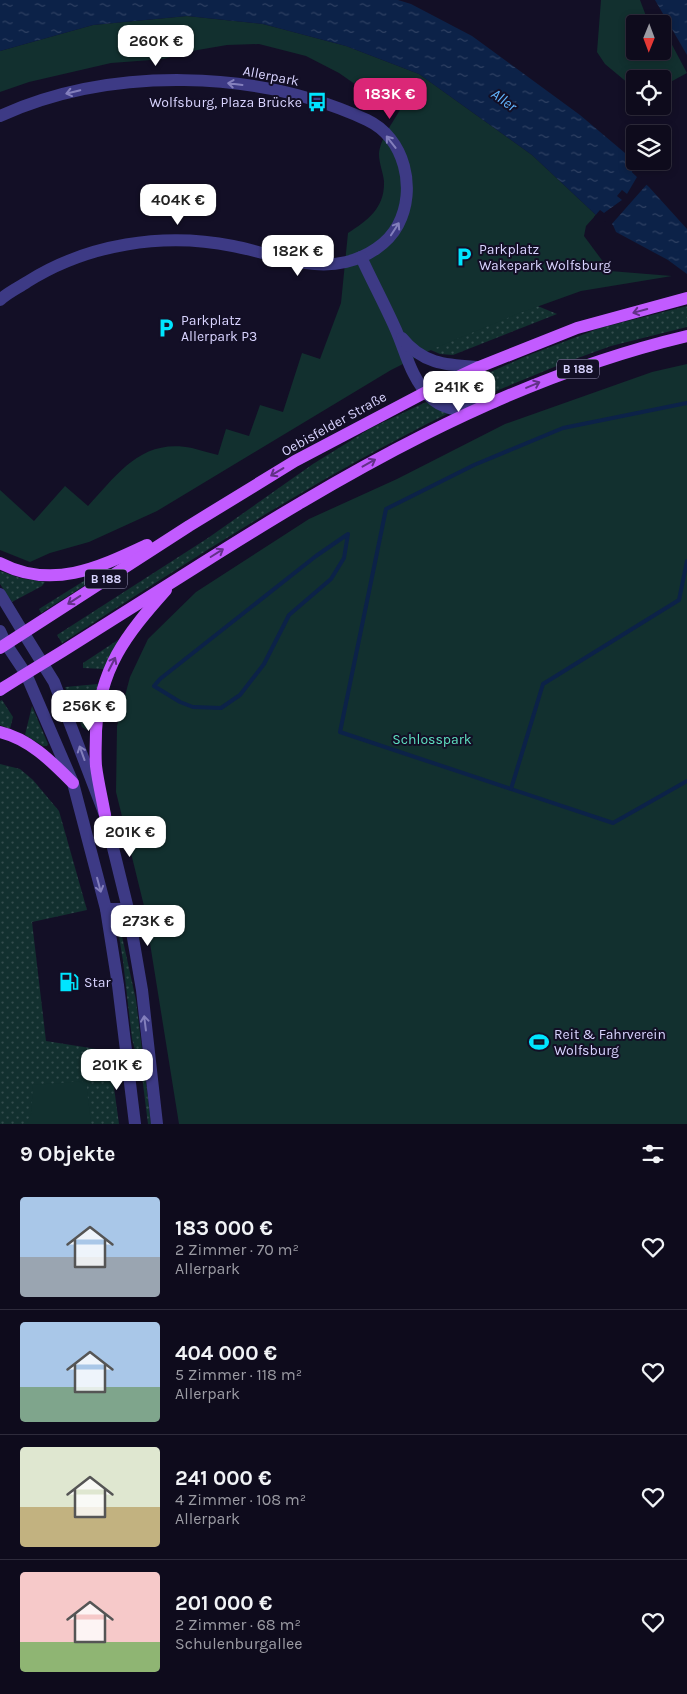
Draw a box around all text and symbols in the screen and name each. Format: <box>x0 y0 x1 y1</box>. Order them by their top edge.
north arrow <box>626 15 671 60</box>
map controls <box>626 15 671 170</box>
pin: 260K € <box>115 24 197 67</box>
text: 260K € <box>129 31 183 50</box>
street label: Allerpark <box>241 62 301 90</box>
button: locate <box>626 70 671 115</box>
pin: 183K € <box>349 78 431 120</box>
one-way arrow <box>227 79 243 89</box>
text: 183K € <box>365 84 415 103</box>
water label: Aller <box>488 85 521 116</box>
one-way arrow <box>66 88 82 97</box>
bus stop icon: Wolfsburg, Plaza Brücke <box>306 91 328 113</box>
place label: Wolfsburg, Plaza Brücke <box>149 94 302 111</box>
button: layers <box>626 125 671 170</box>
one-way arrow <box>386 136 397 149</box>
pin: 404K € <box>137 184 219 226</box>
text: 404K € <box>151 190 205 209</box>
one-way arrow <box>389 222 400 236</box>
pin: 182K € <box>257 234 339 277</box>
text: 182K € <box>273 241 323 260</box>
place label: Parkplatz Wakepark Wolfsburg <box>479 241 611 274</box>
parking icon: Parkplatz Wakepark Wolfsburg <box>453 246 475 268</box>
one-way arrow <box>632 307 648 316</box>
place label: Parkplatz Allerpark P3 <box>181 312 257 345</box>
parking icon: Parkplatz Allerpark P3 <box>155 317 177 339</box>
road number: B 188 <box>557 359 599 378</box>
pin: 241K € <box>418 370 500 413</box>
text: 241K € <box>434 377 484 396</box>
one-way arrow <box>526 380 541 389</box>
street label: Oebisfelder Straße <box>278 388 390 460</box>
one-way arrow <box>361 457 376 467</box>
one-way arrow <box>270 468 284 478</box>
one-way arrow <box>210 548 224 558</box>
road number: B 188 <box>85 570 127 588</box>
one-way arrow <box>68 595 82 605</box>
one-way arrow <box>108 657 117 672</box>
pin: 256K € <box>48 690 130 732</box>
text: 256K € <box>62 696 116 715</box>
park label: Schlosspark <box>392 731 472 748</box>
one-way arrow <box>77 745 86 761</box>
pin: 201K € <box>89 816 171 858</box>
text: 201K € <box>105 822 155 841</box>
one-way arrow <box>95 877 105 893</box>
pin: 273K € <box>107 904 189 947</box>
text: 273K € <box>122 911 174 930</box>
fuel station icon: Star <box>58 971 80 993</box>
place label: Star <box>84 974 111 991</box>
one-way arrow <box>140 1016 150 1032</box>
place label: Reit & Fahrverein Wolfsburg <box>554 1026 666 1059</box>
sports icon: Reit & Fahrverein Wolfsburg <box>528 1031 550 1053</box>
pin: 201K € <box>76 1048 158 1091</box>
text: 201K € <box>92 1055 142 1074</box>
icon: filters <box>639 1140 667 1168</box>
text: 9 Objekte <box>20 1142 115 1166</box>
text: 183 000 € <box>175 1216 273 1240</box>
icon: home <box>60 1217 120 1277</box>
icon: heart <box>639 1233 667 1261</box>
text: 2 Zimmer · 70 m² <box>175 1240 299 1259</box>
text: Allerpark <box>175 1259 240 1278</box>
text: 404 000 € <box>175 1341 277 1365</box>
icon: home <box>60 1342 120 1402</box>
icon: heart <box>639 1358 667 1386</box>
text: 5 Zimmer · 118 m² <box>175 1365 302 1384</box>
text: Allerpark <box>175 1384 240 1403</box>
text: 241 000 € <box>175 1466 271 1490</box>
icon: home <box>60 1467 120 1527</box>
icon: heart <box>639 1483 667 1511</box>
text: 4 Zimmer · 108 m² <box>175 1490 306 1509</box>
text: Allerpark <box>175 1509 240 1528</box>
text: 201 000 € <box>175 1591 272 1615</box>
icon: home <box>60 1592 120 1652</box>
icon: heart <box>639 1608 667 1636</box>
text: 2 Zimmer · 68 m² <box>175 1615 301 1634</box>
text: Schulenburgallee <box>175 1634 303 1653</box>

